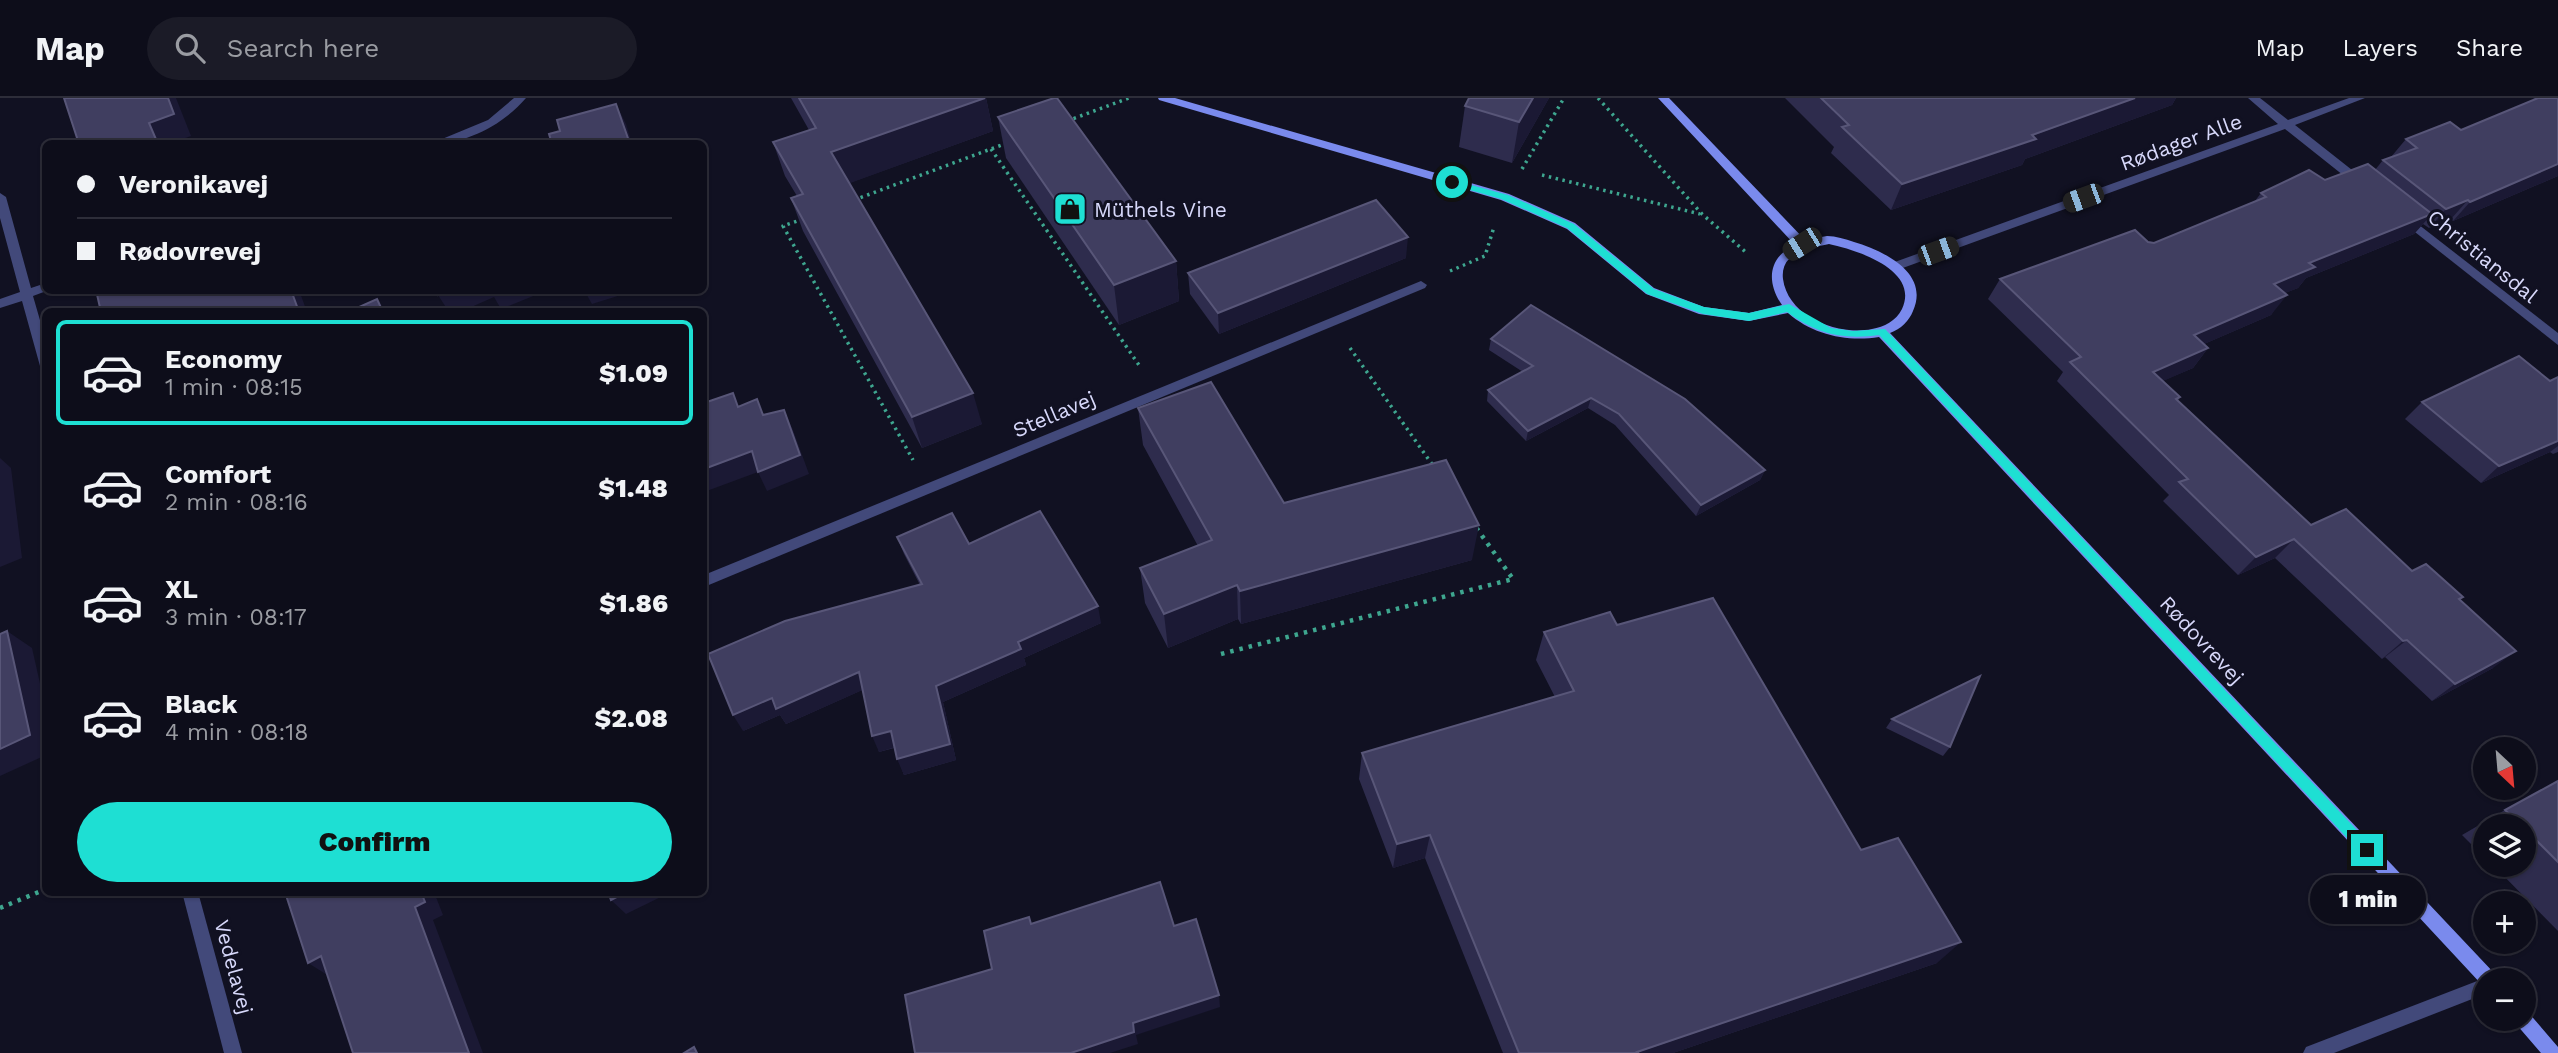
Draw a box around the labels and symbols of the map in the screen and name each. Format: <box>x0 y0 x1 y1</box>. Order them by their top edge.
street label: Rødager Alle <box>2117 108 2245 176</box>
route start <box>1436 166 1468 198</box>
car <box>2060 181 2107 215</box>
shop icon: Müthels Vine <box>1051 190 1089 228</box>
place label: Müthels Vine <box>1094 197 1227 222</box>
street label: Christiansdal <box>2423 204 2544 308</box>
car <box>1779 224 1826 264</box>
car <box>1915 234 1962 268</box>
street label: Stellavej <box>1009 385 1099 443</box>
street label: Rødovrevej <box>2155 591 2249 689</box>
north arrow <box>2473 737 2536 800</box>
route end <box>2351 834 2383 866</box>
callout: 1 min <box>2309 874 2425 924</box>
street label: Vedelavej <box>209 917 259 1017</box>

